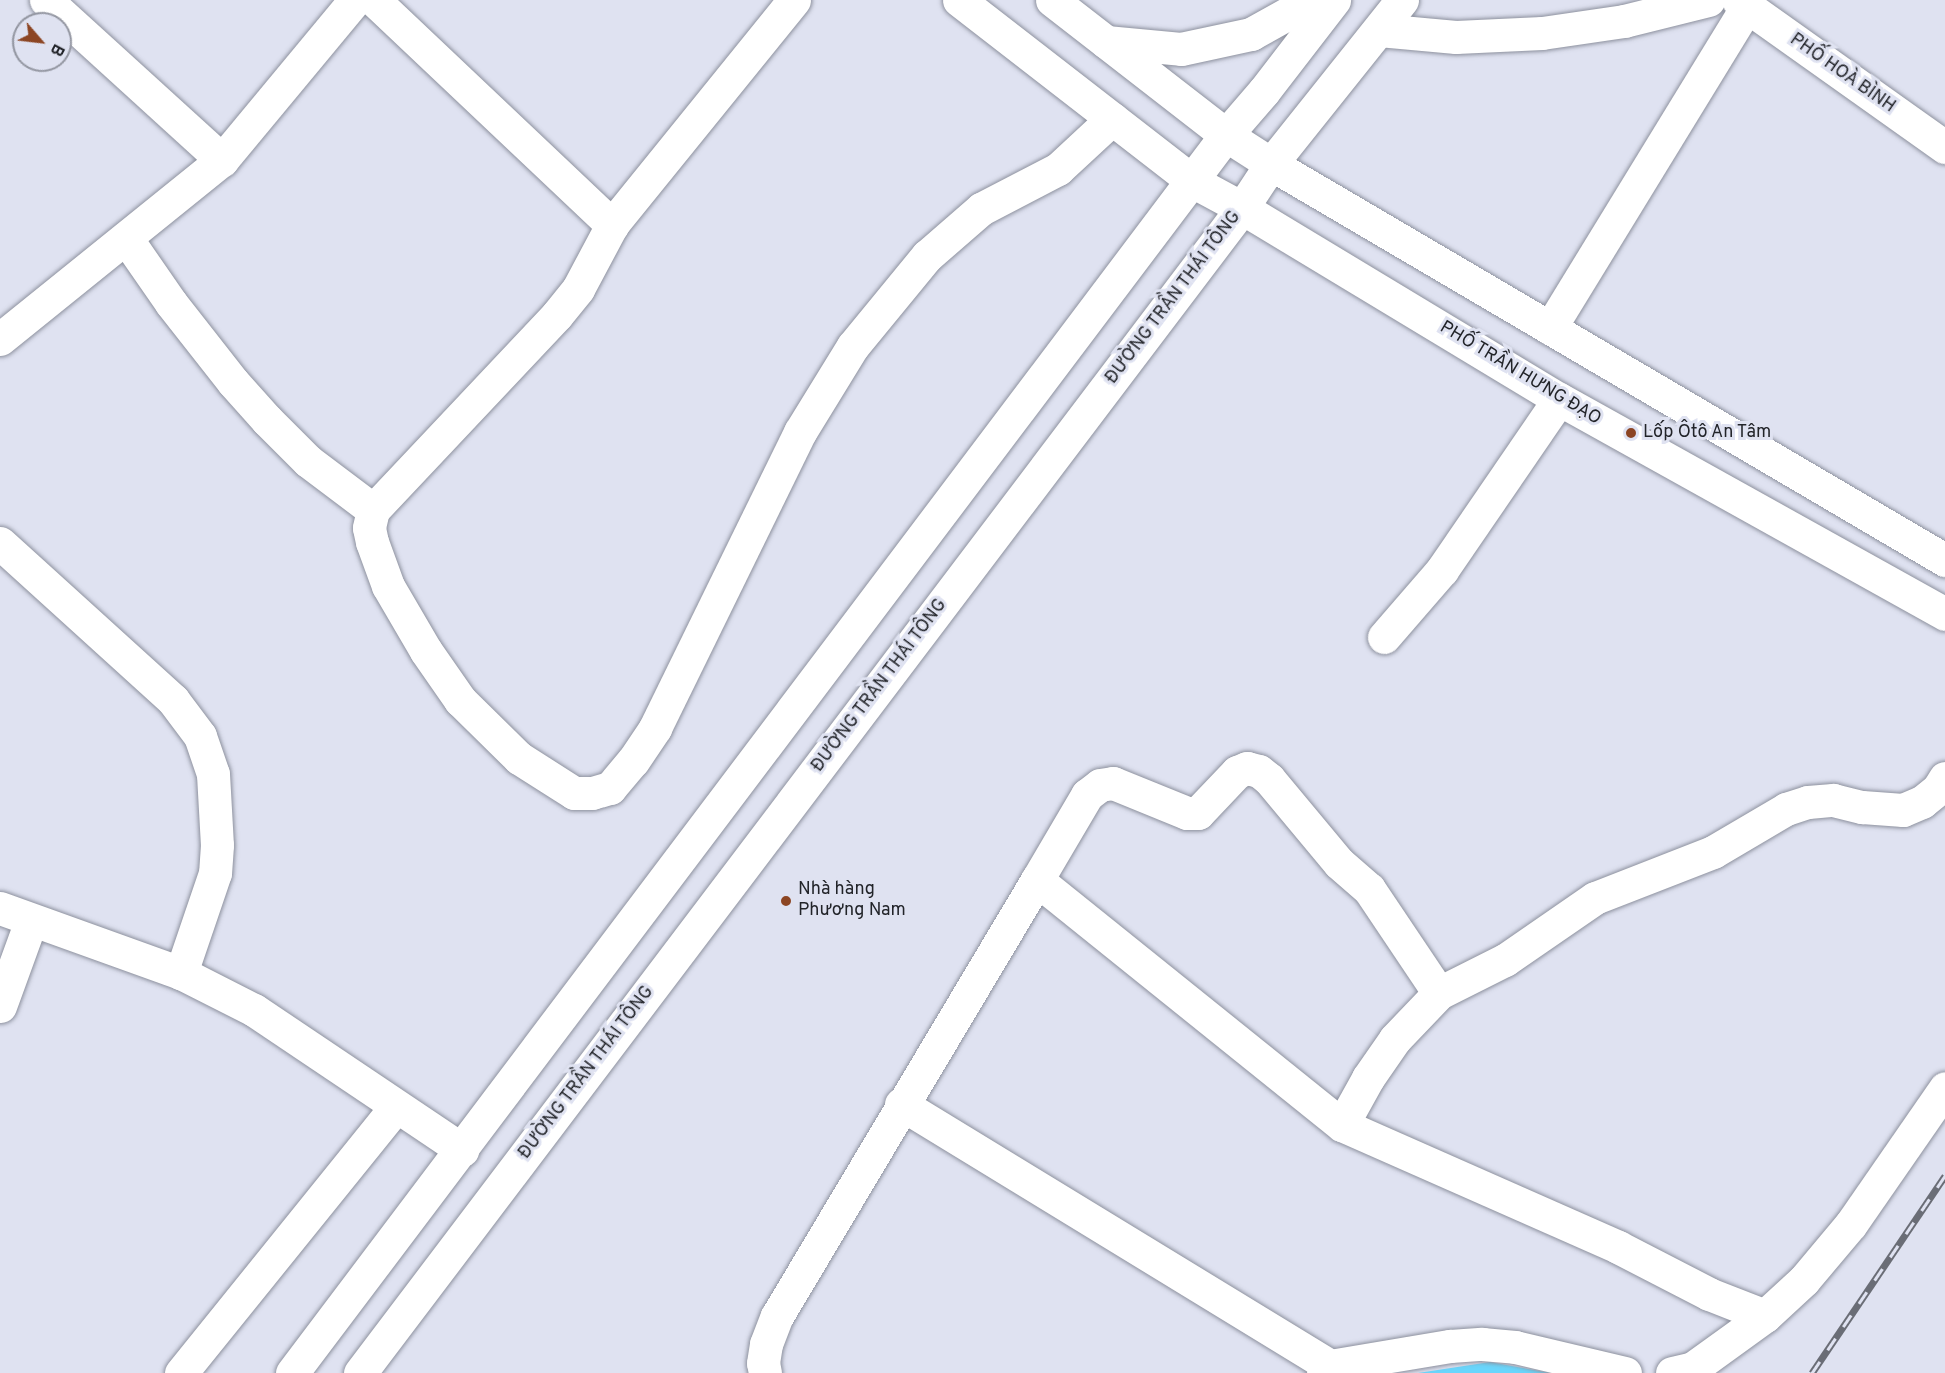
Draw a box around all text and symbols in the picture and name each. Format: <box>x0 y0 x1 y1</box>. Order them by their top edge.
north arrow <box>12 12 72 72</box>
street label: PHỐ HOÀ BÌNH <box>1785 29 1899 119</box>
text: B <box>45 40 68 59</box>
street label: ĐƯỜNG TRẦN THÁI TÔNG <box>1101 206 1247 390</box>
street label: PHỐ TRẦN HƯNG ĐẠO <box>1435 317 1605 431</box>
place label: Lốp Ôtô An Tâm <box>1643 422 1773 444</box>
marker: Lốp Ôtô An Tâm <box>1624 426 1638 440</box>
street label: ĐƯỜNG TRẦN THÁI TÔNG <box>807 594 953 778</box>
place label: Nhà hàng Phương Nam <box>798 880 906 922</box>
marker: Nhà hàng Phương Nam <box>779 894 793 908</box>
street label: ĐƯỜNG TRẦN THÁI TÔNG <box>514 981 660 1165</box>

